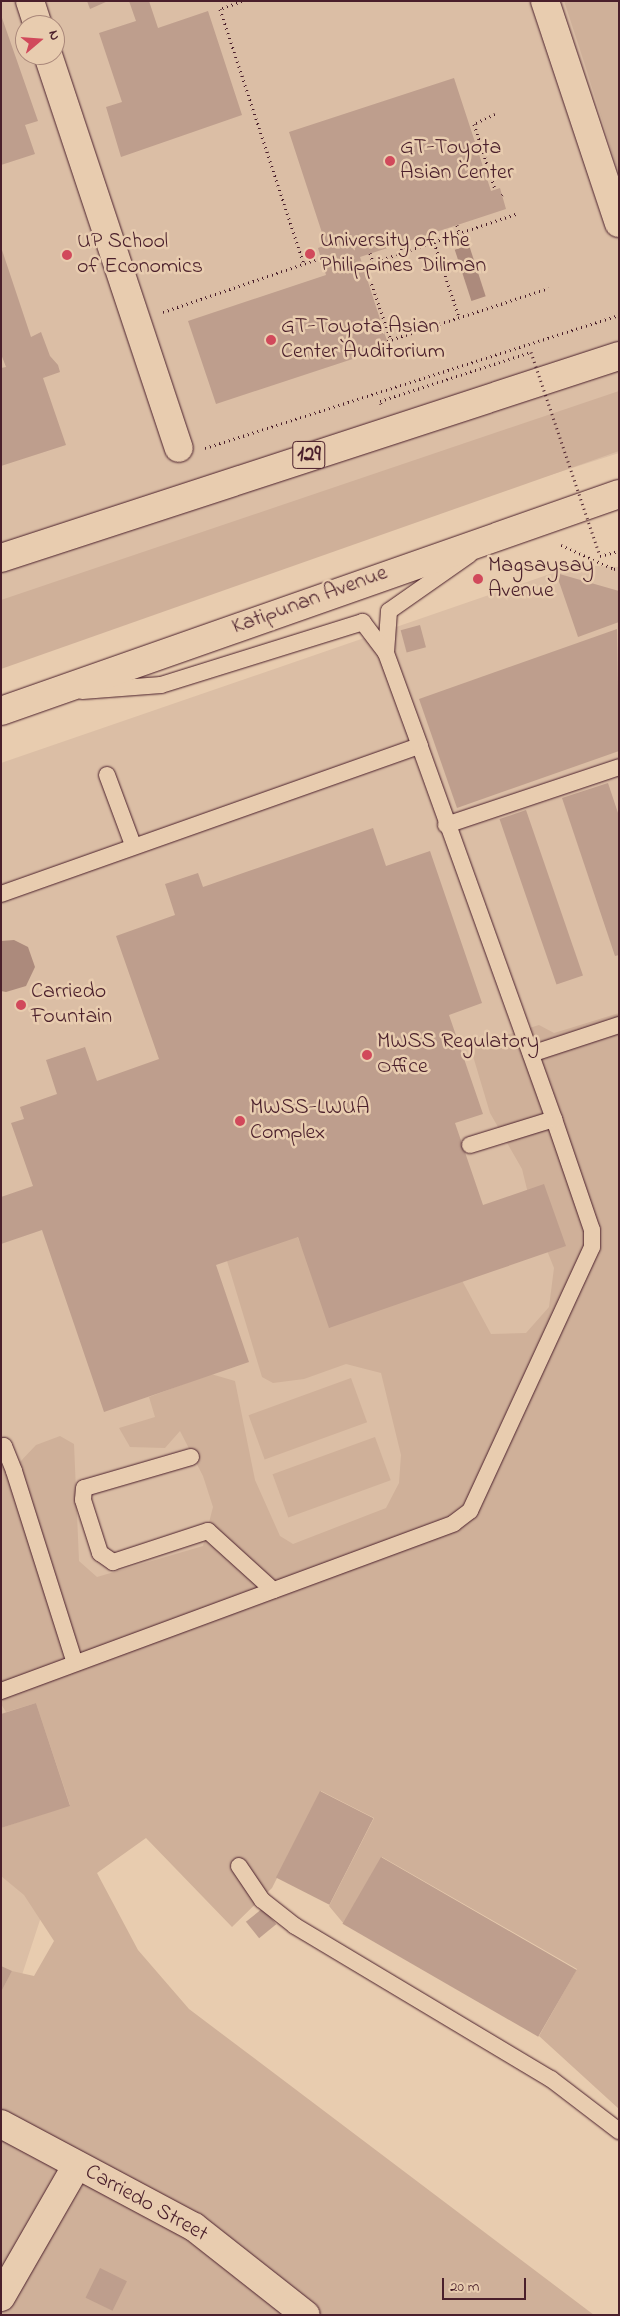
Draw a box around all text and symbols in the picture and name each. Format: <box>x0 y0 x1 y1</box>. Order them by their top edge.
north arrow <box>15 15 65 65</box>
text: N <box>42 28 65 43</box>
place label: GT-Toyota Asian Center <box>400 135 514 186</box>
marker: GT-Toyota Asian Center <box>384 155 396 167</box>
place label: University of the Philippines Diliman <box>320 228 486 280</box>
place label: UP School of Economics <box>77 229 203 280</box>
marker: University of the Philippines Diliman <box>304 248 316 260</box>
marker: UP School of Economics <box>61 249 73 261</box>
place label: GT-Toyota Asian Center Auditorium <box>281 314 445 366</box>
marker: GT-Toyota Asian Center Auditorium <box>265 334 277 346</box>
road number: 129 <box>292 436 326 474</box>
place label: Magsaysay Avenue <box>488 553 594 604</box>
street label: Katipunan Avenue <box>229 561 391 641</box>
marker: Magsaysay Avenue <box>472 573 484 585</box>
place label: Carriedo Fountain <box>31 979 112 1030</box>
marker: Carriedo Fountain <box>15 999 27 1011</box>
place label: MWSS Regulatory Office <box>377 1029 539 1080</box>
marker: MWSS Regulatory Office <box>361 1049 373 1061</box>
place label: MWSS-LWUA Complex <box>250 1095 370 1146</box>
marker: MWSS-LWUA Complex <box>234 1115 246 1127</box>
street label: Carriedo Street <box>80 2159 212 2249</box>
scale bar <box>445 2268 529 2300</box>
text: 20 m <box>450 2276 479 2298</box>

